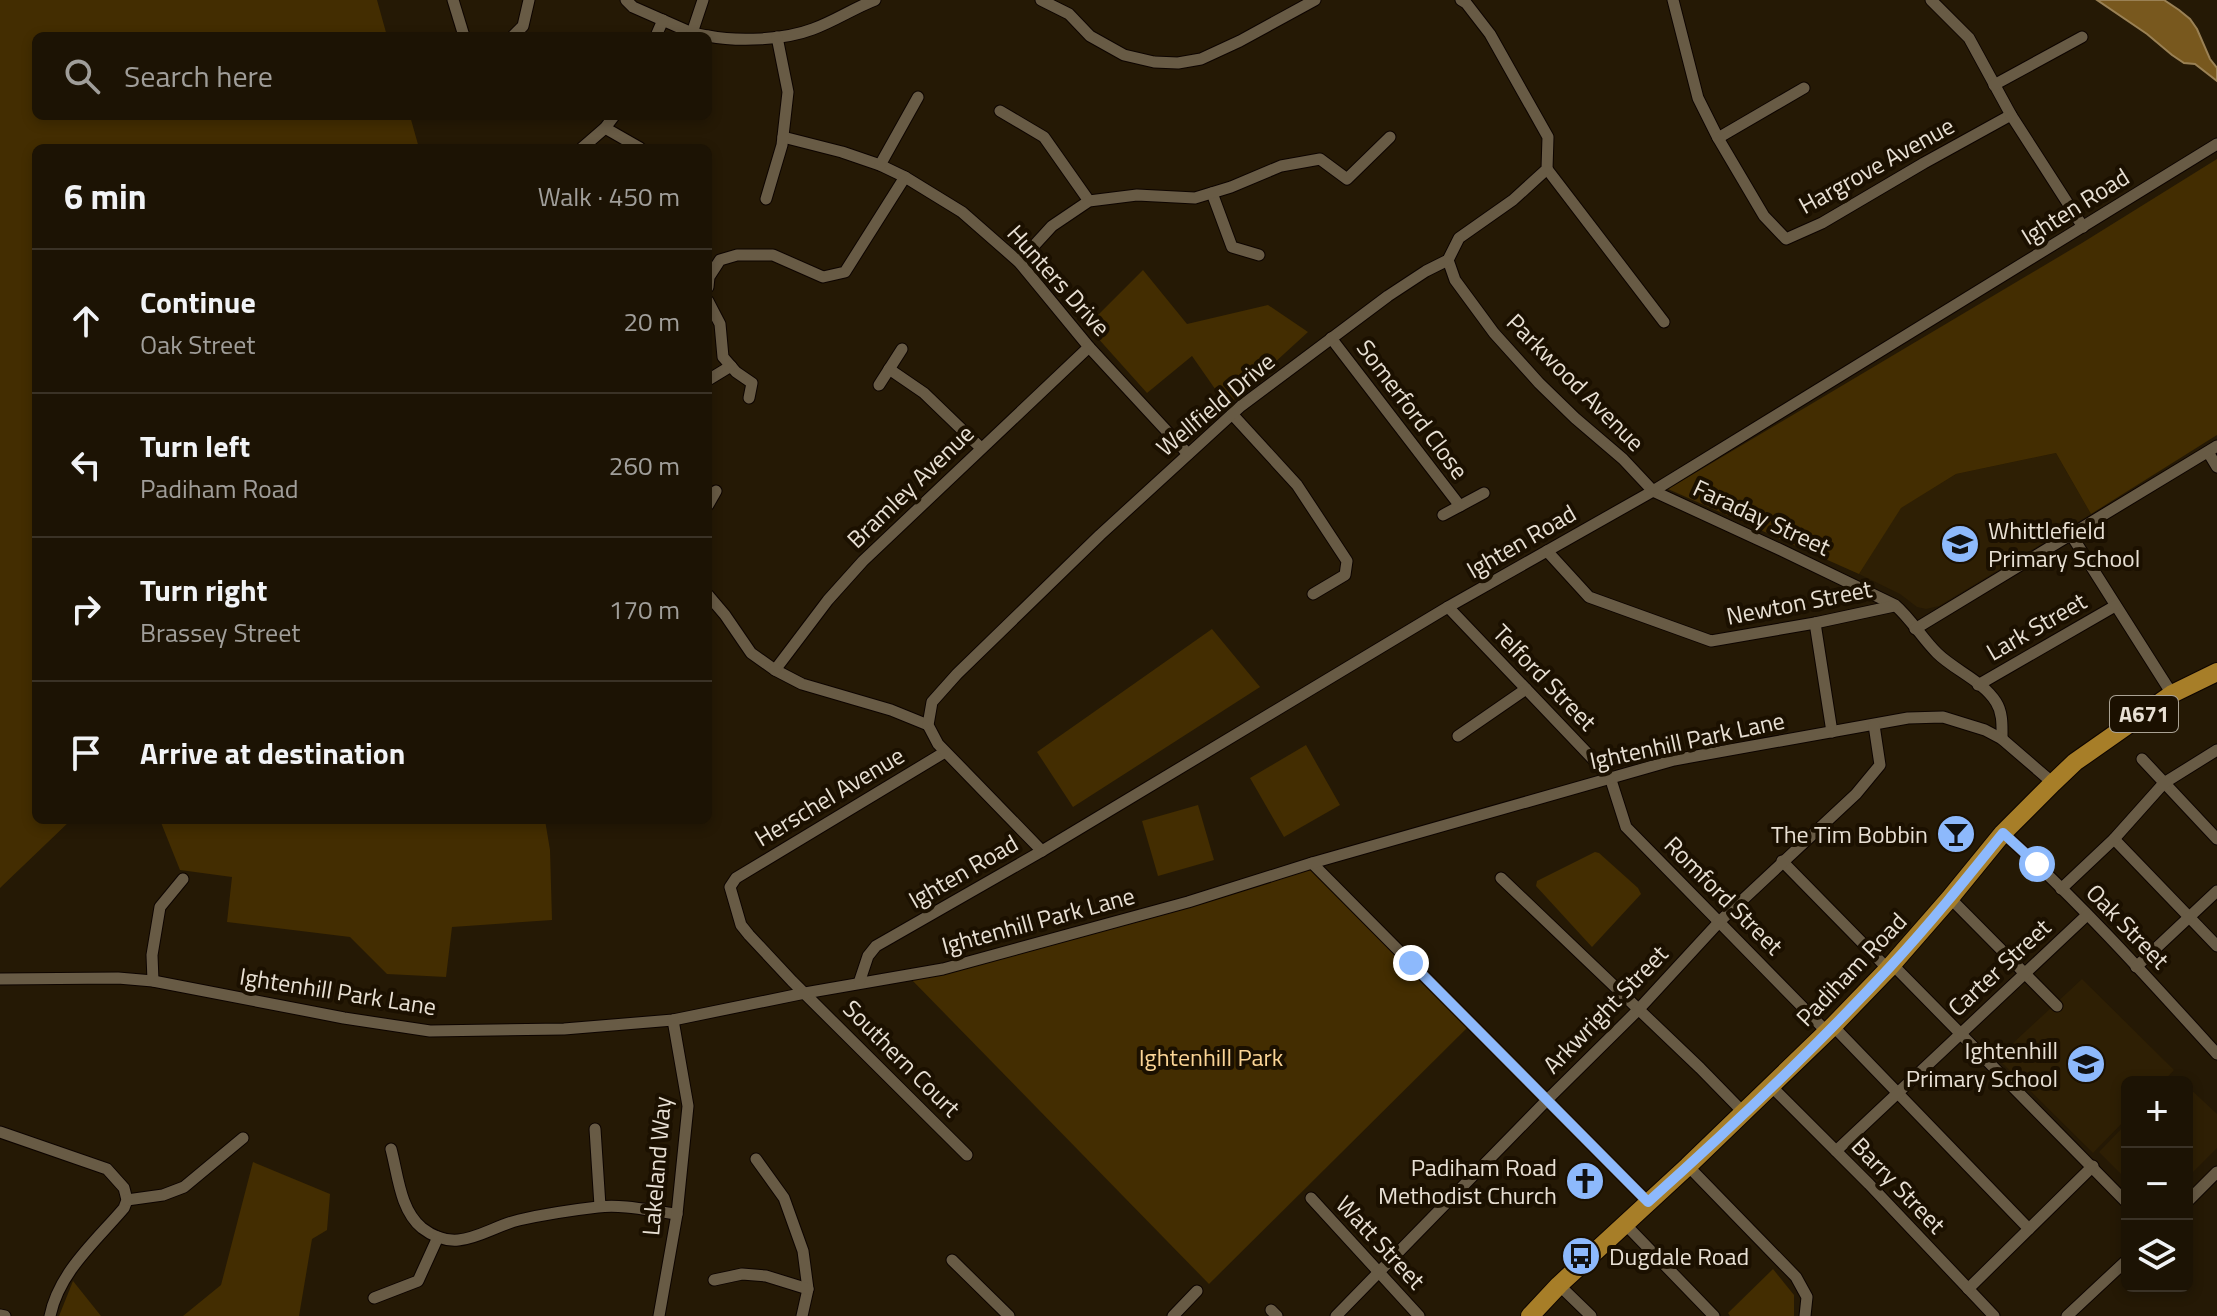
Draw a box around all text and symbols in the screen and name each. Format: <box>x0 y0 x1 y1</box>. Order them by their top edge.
search box <box>32 32 712 120</box>
text: Search here <box>124 53 273 99</box>
icon: search <box>60 54 104 98</box>
street label: Hargrove Avenue <box>1792 107 1960 223</box>
street label: Ighten Road <box>2014 159 2136 253</box>
text: 6 min <box>64 170 147 222</box>
text: Walk · 450 m <box>538 177 680 216</box>
street label: Hunters Drive <box>999 216 1119 344</box>
text: Continue <box>140 279 256 325</box>
icon: ahead <box>64 299 108 343</box>
text: 20 m <box>623 302 680 341</box>
street label: Parkwood Avenue <box>1499 305 1653 459</box>
text: Oak Street <box>140 325 255 364</box>
street label: Somerford Close <box>1348 331 1478 487</box>
street label: Wellfield Drive <box>1148 344 1282 464</box>
street label: Bramley Avenue <box>838 416 982 556</box>
text: Turn left <box>140 423 250 469</box>
icon: left <box>64 443 108 487</box>
text: 260 m <box>609 446 680 485</box>
text: Padiham Road <box>140 469 299 508</box>
street label: Faraday Street <box>1688 470 1837 565</box>
street label: Ighten Road <box>1459 495 1583 587</box>
place label: Whittlefield Primary School <box>1988 512 2140 576</box>
school or university icon: Whittlefield Primary School <box>1939 523 1981 565</box>
text: Turn right <box>140 567 268 613</box>
street label: Newton Street <box>1723 570 1875 634</box>
street label: Lark Street <box>1979 583 2093 669</box>
icon: right <box>64 587 108 631</box>
text: 170 m <box>609 590 680 629</box>
text: Brassey Street <box>140 613 300 652</box>
street label: Telford Street <box>1485 615 1606 739</box>
road number: A671 <box>2110 696 2178 732</box>
street label: Ightenhill Park Lane <box>1586 702 1788 778</box>
text: Arrive at destination <box>140 730 405 776</box>
icon: arrive <box>64 731 108 775</box>
street label: Herschel Avenue <box>747 737 911 855</box>
bar icon: The Tim Bobbin <box>1935 813 1977 855</box>
place label: The Tim Bobbin <box>1771 816 1928 852</box>
street label: Ighten Road <box>901 825 1025 917</box>
street label: Romford Street <box>1656 827 1792 963</box>
route start <box>2019 846 2055 882</box>
street label: Oak Street <box>2078 875 2178 977</box>
street label: Ightenhill Park Lane <box>937 877 1139 963</box>
street label: Padiham Road <box>1787 904 1915 1034</box>
street label: Carter Street <box>1939 909 2059 1024</box>
street label: Arkwright Street <box>1534 936 1676 1081</box>
route end <box>1393 945 1429 981</box>
street label: Ightenhill Park Lane <box>237 958 439 1024</box>
street label: Southern Court <box>835 991 969 1125</box>
place label: Ightenhill Primary School <box>1906 1032 2058 1096</box>
park label: Ightenhill Park <box>1139 1039 1284 1075</box>
school or university icon: Ightenhill Primary School <box>2065 1043 2107 1085</box>
map controls <box>2121 1076 2193 1292</box>
button: + <box>2121 1076 2193 1148</box>
street label: Lakeland Way <box>632 1094 680 1237</box>
street label: Barry Street <box>1844 1129 1955 1242</box>
button: − <box>2121 1148 2193 1220</box>
place label: Padiham Road Methodist Church <box>1378 1149 1557 1213</box>
church icon: Padiham Road Methodist Church <box>1564 1160 1606 1202</box>
street label: Watt Street <box>1328 1187 1434 1297</box>
button: layers <box>2121 1220 2193 1292</box>
bus stop icon: Dugdale Road <box>1560 1235 1602 1277</box>
place label: Dugdale Road <box>1609 1238 1749 1274</box>

